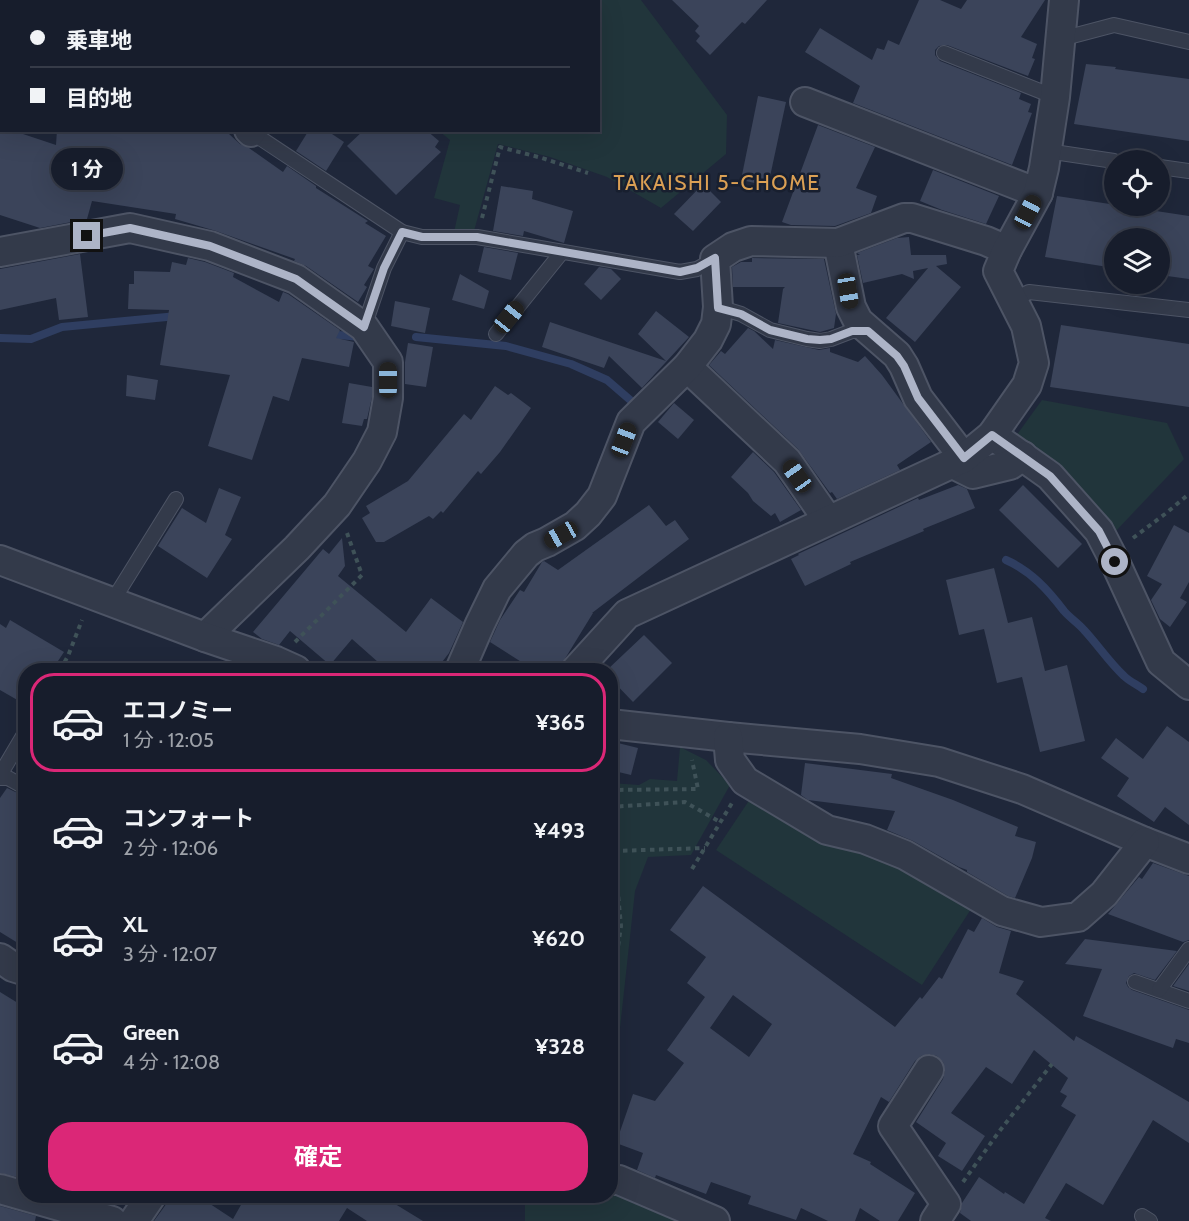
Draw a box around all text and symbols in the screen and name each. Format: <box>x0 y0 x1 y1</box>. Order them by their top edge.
text: 乗車地 <box>66 27 132 54</box>
text: 目的地 <box>66 85 132 112</box>
callout: 1 分 <box>51 149 123 191</box>
map controls <box>1104 150 1170 294</box>
button: locate <box>1104 150 1170 216</box>
text: 1 分 <box>71 157 103 181</box>
district label: TAKAISHI 5-CHOME <box>613 170 821 195</box>
car <box>1012 192 1044 232</box>
route end <box>73 222 100 249</box>
button: layers <box>1104 228 1170 294</box>
car <box>836 272 860 310</box>
car <box>491 297 527 337</box>
car <box>379 362 397 398</box>
car <box>609 420 639 460</box>
car <box>779 456 815 496</box>
car <box>541 518 581 552</box>
route start <box>1101 548 1128 575</box>
icon: car <box>51 696 105 750</box>
text: エコノミー <box>123 697 233 724</box>
text: ¥365 <box>536 709 585 736</box>
text: 1 分 · 12:05 <box>123 728 214 752</box>
icon: car <box>51 804 105 858</box>
text: コンフォート <box>123 805 254 832</box>
text: ¥493 <box>534 817 585 844</box>
text: 2 分 · 12:06 <box>123 836 218 860</box>
text: XL <box>123 911 148 938</box>
icon: car <box>51 912 105 966</box>
text: ¥620 <box>532 925 585 952</box>
text: 3 分 · 12:07 <box>123 942 217 966</box>
text: Green <box>123 1019 179 1046</box>
icon: car <box>51 1020 105 1074</box>
text: ¥328 <box>535 1033 585 1060</box>
text: 4 分 · 12:08 <box>123 1050 220 1074</box>
button: 確定 <box>48 1122 588 1191</box>

